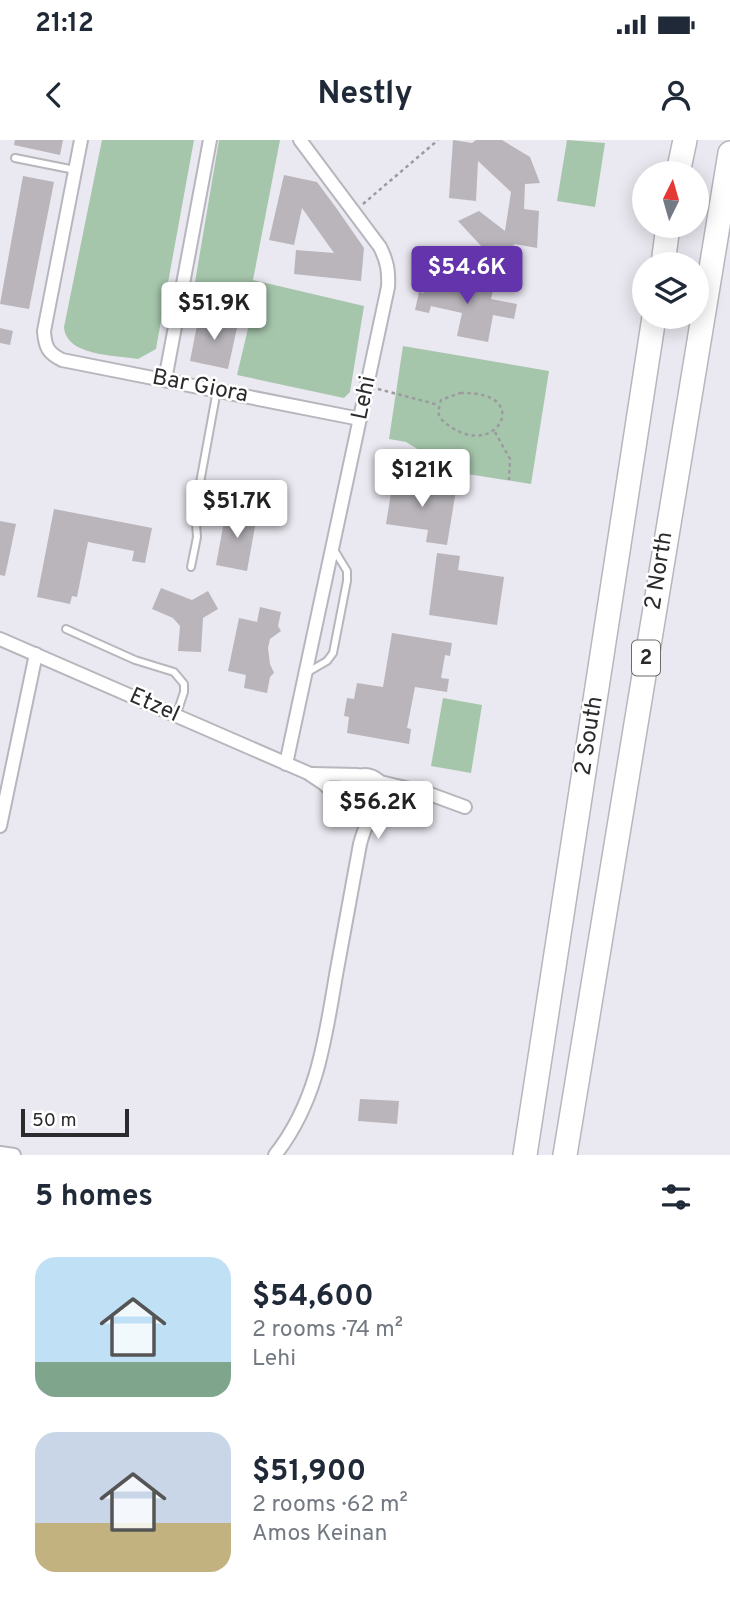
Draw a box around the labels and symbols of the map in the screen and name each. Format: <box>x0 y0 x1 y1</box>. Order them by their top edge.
north arrow <box>632 161 709 238</box>
pin: $54.6K <box>410 246 524 306</box>
pin: $51.9K <box>157 282 271 342</box>
street label: Bar Giora <box>150 364 250 410</box>
street label: Lehi <box>346 373 384 423</box>
pin: $121K <box>373 450 471 509</box>
pin: $51.7K <box>180 480 294 540</box>
street label: 2 North <box>639 530 681 612</box>
road number: 2 <box>632 640 660 676</box>
street label: Etzel <box>124 682 184 730</box>
street label: 2 South <box>569 694 611 778</box>
pin: $56.2K <box>321 782 435 841</box>
scale bar <box>21 1106 130 1138</box>

